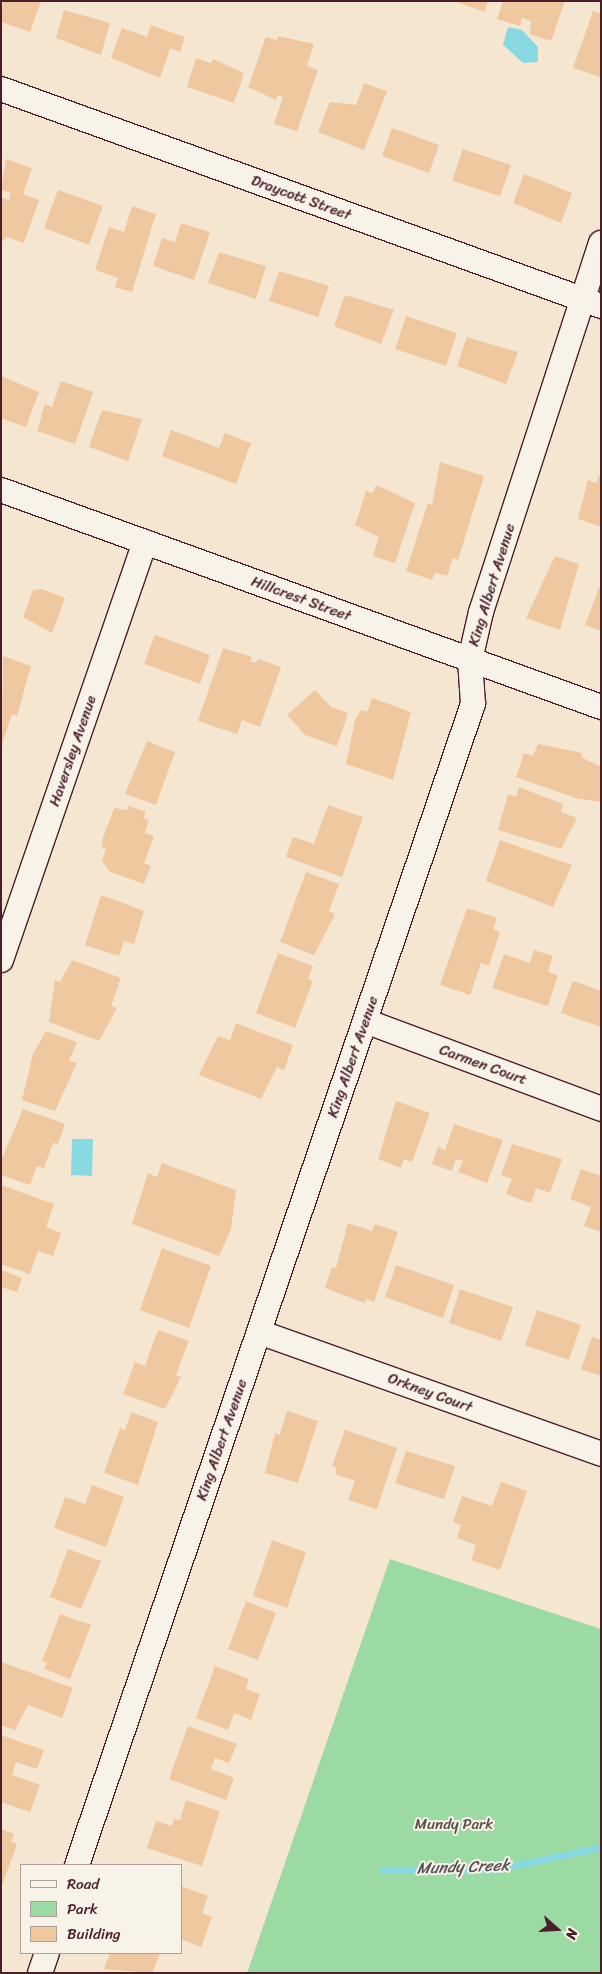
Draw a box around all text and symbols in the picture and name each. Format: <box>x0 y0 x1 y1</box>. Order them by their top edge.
street label: Draycott Street <box>248 172 354 224</box>
street label: King Albert Avenue <box>465 522 519 648</box>
street label: Hillcrest Street <box>249 573 353 625</box>
street label: Haversley Avenue <box>46 693 100 809</box>
street label: King Albert Avenue <box>324 994 382 1120</box>
street label: Carmen Court <box>437 1041 529 1089</box>
street label: Orkney Court <box>385 1369 475 1417</box>
street label: King Albert Avenue <box>193 1377 251 1503</box>
park label: Mundy Park <box>415 1816 493 1834</box>
water label: Mundy Creek <box>416 1856 510 1878</box>
legend <box>20 1864 182 1954</box>
text: Road <box>67 1871 99 1897</box>
text: Park <box>67 1896 98 1922</box>
north arrow <box>532 1904 582 1954</box>
text: Building <box>67 1921 121 1947</box>
text: N <box>558 1925 585 1943</box>

